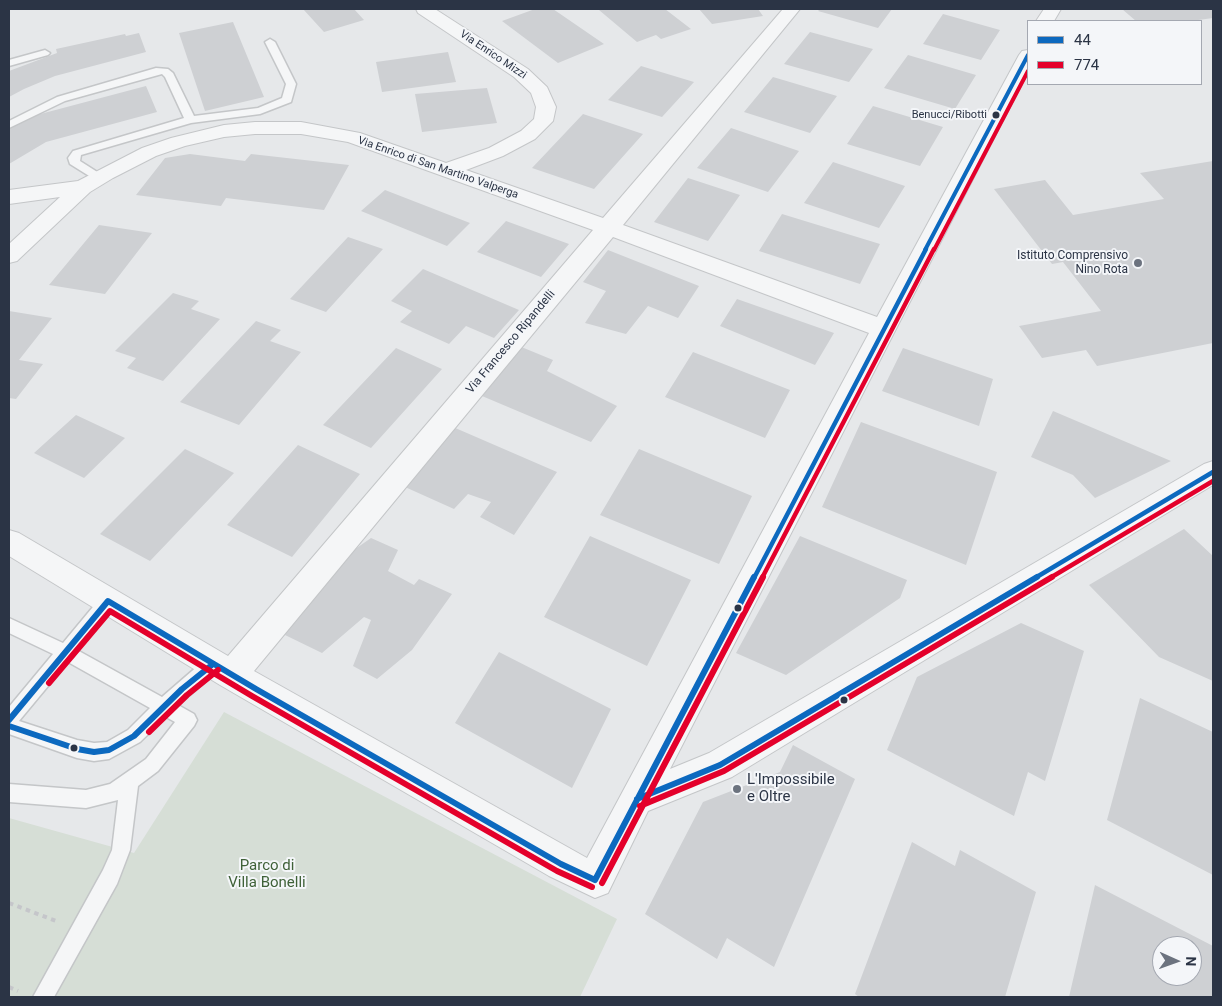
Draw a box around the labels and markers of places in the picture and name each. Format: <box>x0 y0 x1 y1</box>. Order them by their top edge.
place label: Benucci/Ribotti <box>912 108 987 122</box>
marker: Benucci/Ribotti <box>991 110 1001 120</box>
place label: Istituto Comprensivo Nino Rota <box>1017 249 1128 277</box>
marker: Istituto Comprensivo Nino Rota <box>1132 257 1144 269</box>
unlabelled marker <box>733 603 743 613</box>
unlabelled marker <box>839 695 849 705</box>
unlabelled marker <box>69 743 79 753</box>
place label: L'Impossibile e Oltre <box>747 771 835 806</box>
marker: L'Impossibile e Oltre <box>731 783 743 795</box>

